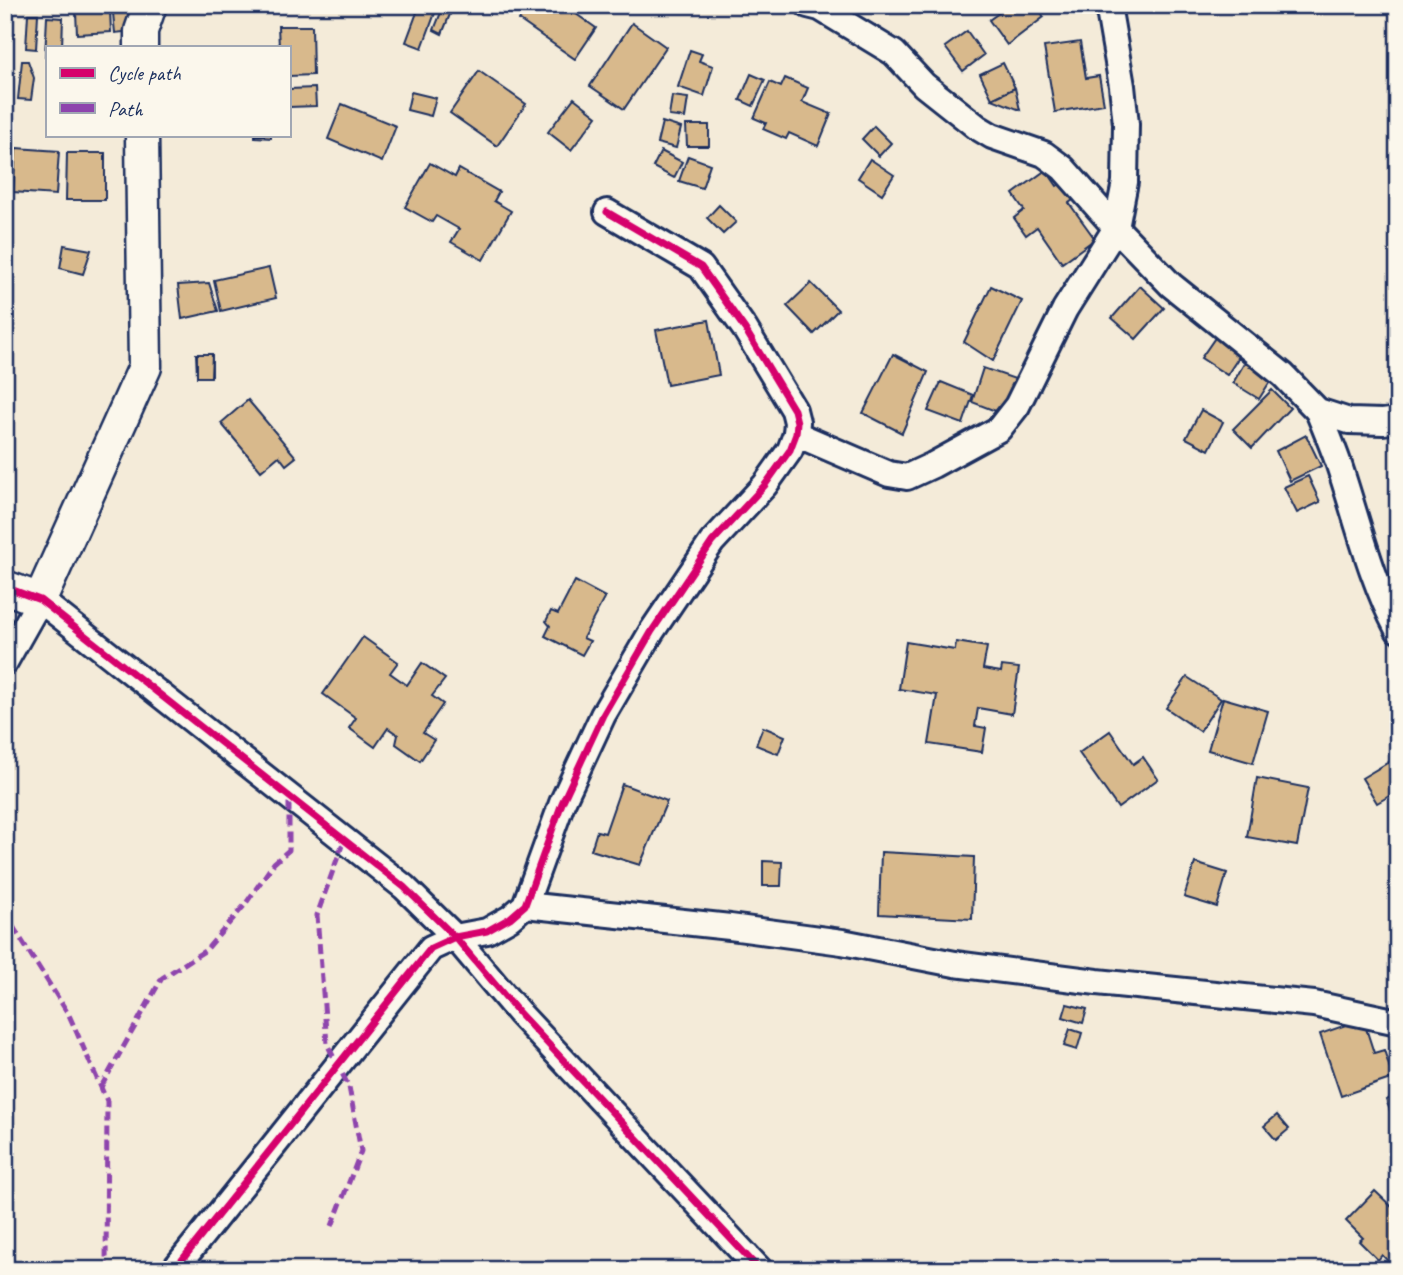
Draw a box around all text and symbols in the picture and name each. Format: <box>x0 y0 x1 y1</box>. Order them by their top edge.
legend <box>46 46 290 136</box>
text: Cycle path <box>108 60 181 86</box>
text: Path <box>108 96 144 122</box>

